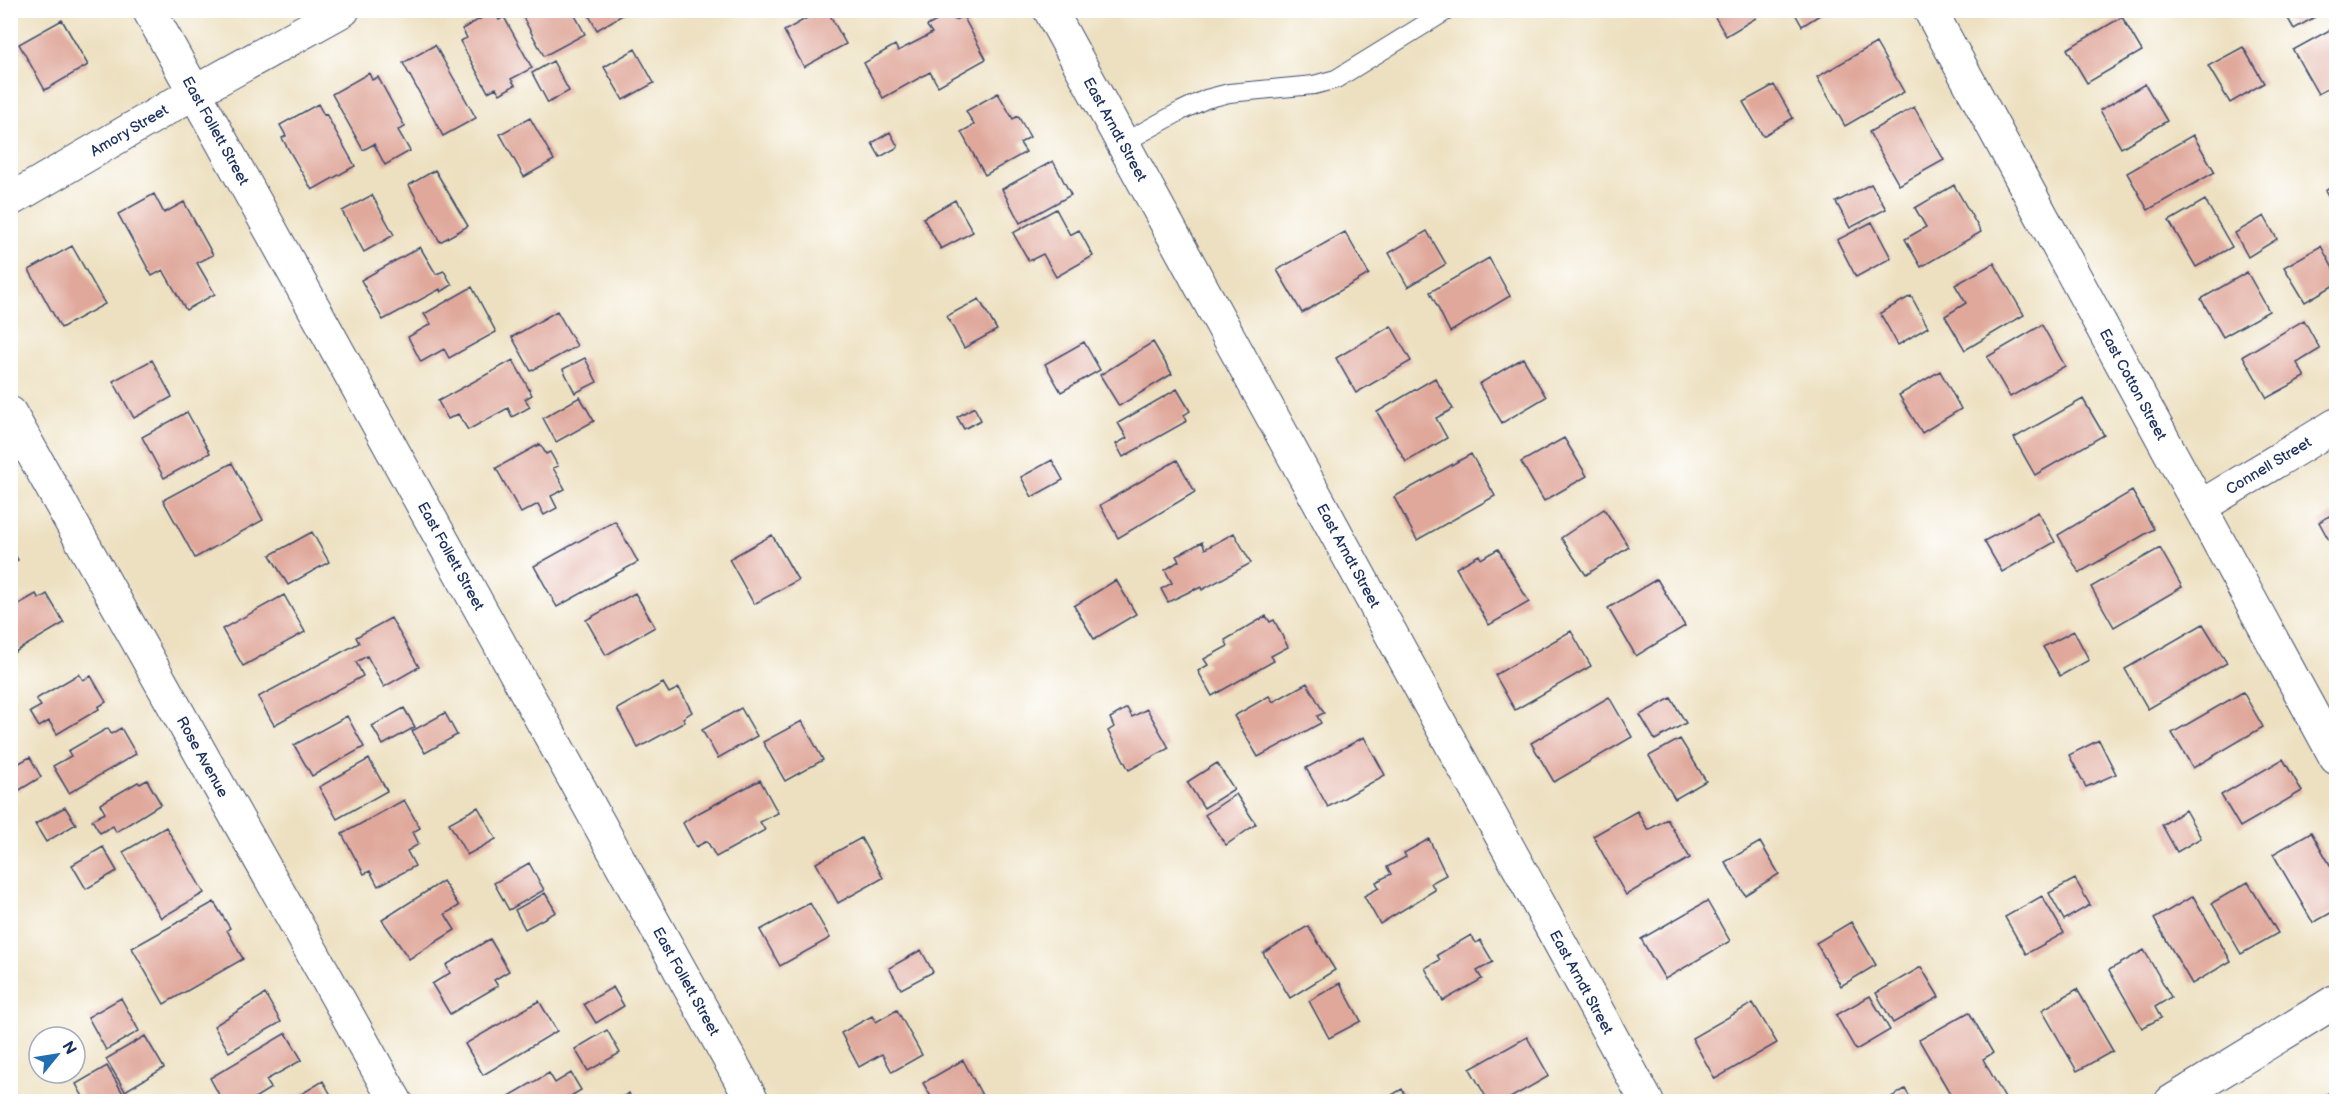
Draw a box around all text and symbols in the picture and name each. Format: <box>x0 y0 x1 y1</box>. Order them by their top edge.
street label: East Follett Street <box>178 73 253 189</box>
street label: East Arndt Street <box>1079 74 1151 185</box>
street label: Amory Street <box>87 101 172 161</box>
street label: East Cotton Street <box>2095 325 2171 444</box>
street label: Connell Street <box>2222 433 2315 499</box>
street label: East Follett Street <box>413 499 488 614</box>
street label: East Arndt Street <box>1312 501 1384 612</box>
street label: Rose Avenue <box>172 713 232 801</box>
street label: East Follett Street <box>648 924 724 1040</box>
street label: East Arndt Street <box>1545 927 1617 1038</box>
north arrow <box>27 1025 87 1085</box>
text: N <box>57 1038 80 1058</box>

